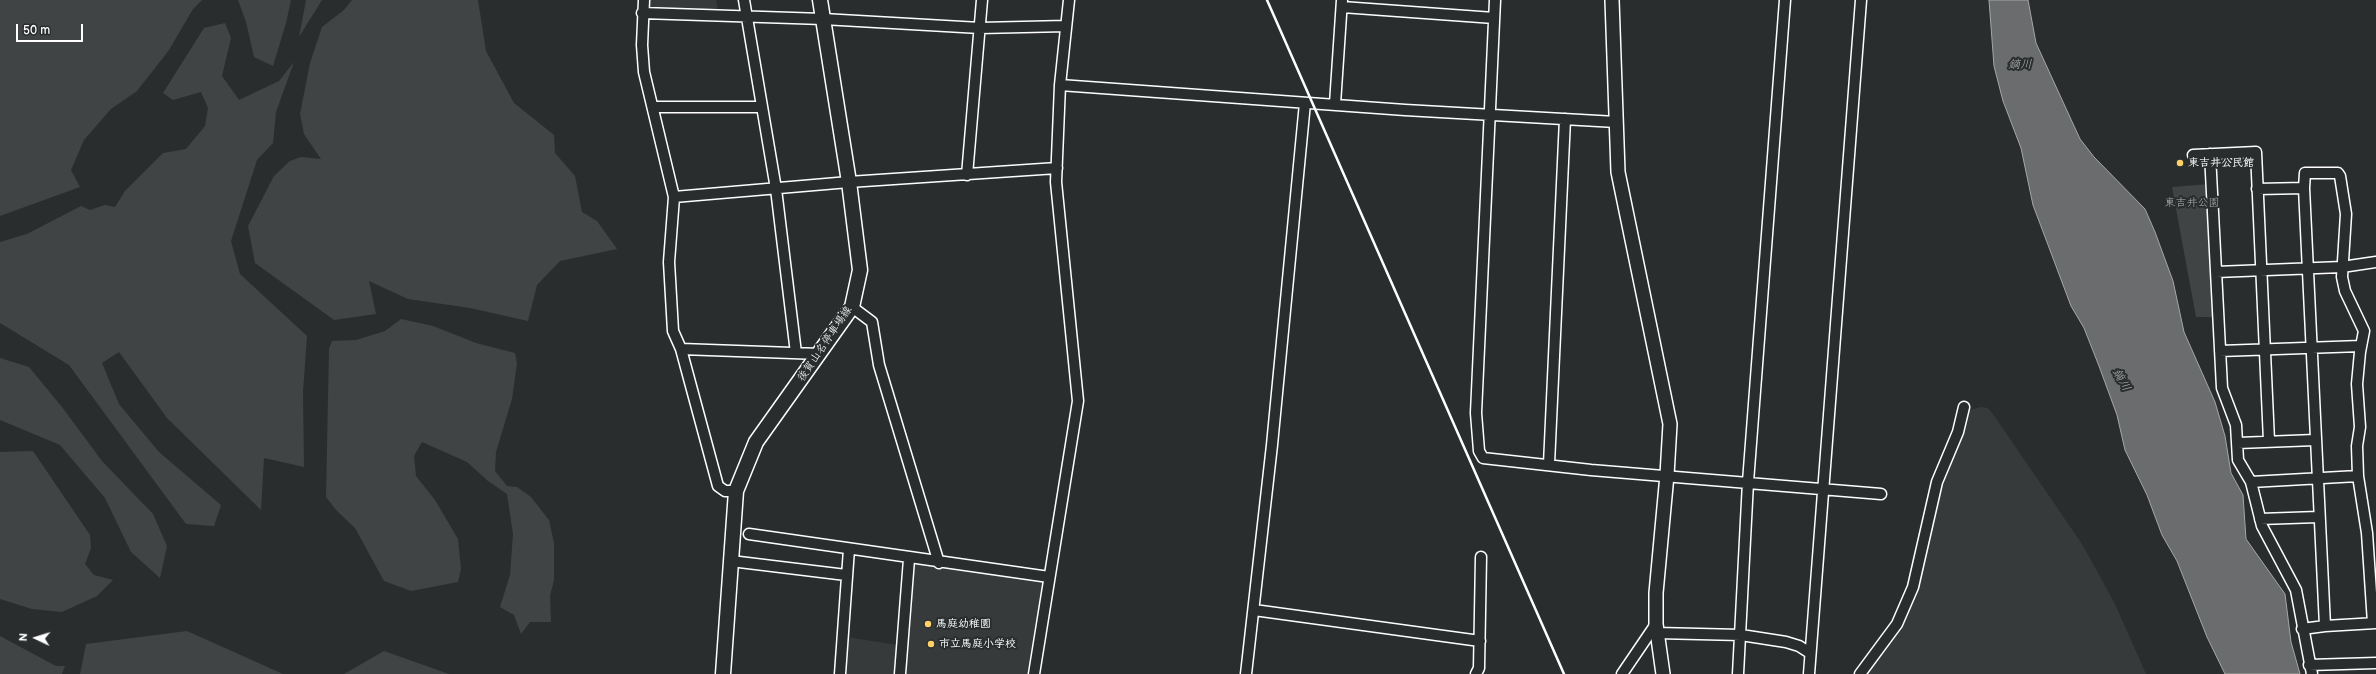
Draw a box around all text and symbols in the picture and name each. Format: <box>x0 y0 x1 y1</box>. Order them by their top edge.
scale bar <box>18 16 85 42</box>
text: 50 m <box>23 23 50 38</box>
water label: 鏑川 <box>2008 58 2032 72</box>
place label: 東吉井公民館 <box>2188 156 2254 170</box>
marker: 東吉井公民館 <box>2175 158 2185 168</box>
park label: 東吉井公園 <box>2165 196 2219 210</box>
street label: 後賀山名停車場線 <box>795 304 855 384</box>
water label: 鏑川 <box>2109 366 2133 394</box>
place label: 馬庭幼稚園 <box>936 617 991 631</box>
north arrow <box>16 618 56 658</box>
marker: 馬庭幼稚園 <box>923 619 933 629</box>
text: N <box>17 633 30 642</box>
place label: 市立馬庭小学校 <box>939 637 1016 651</box>
marker: 市立馬庭小学校 <box>926 639 936 649</box>

